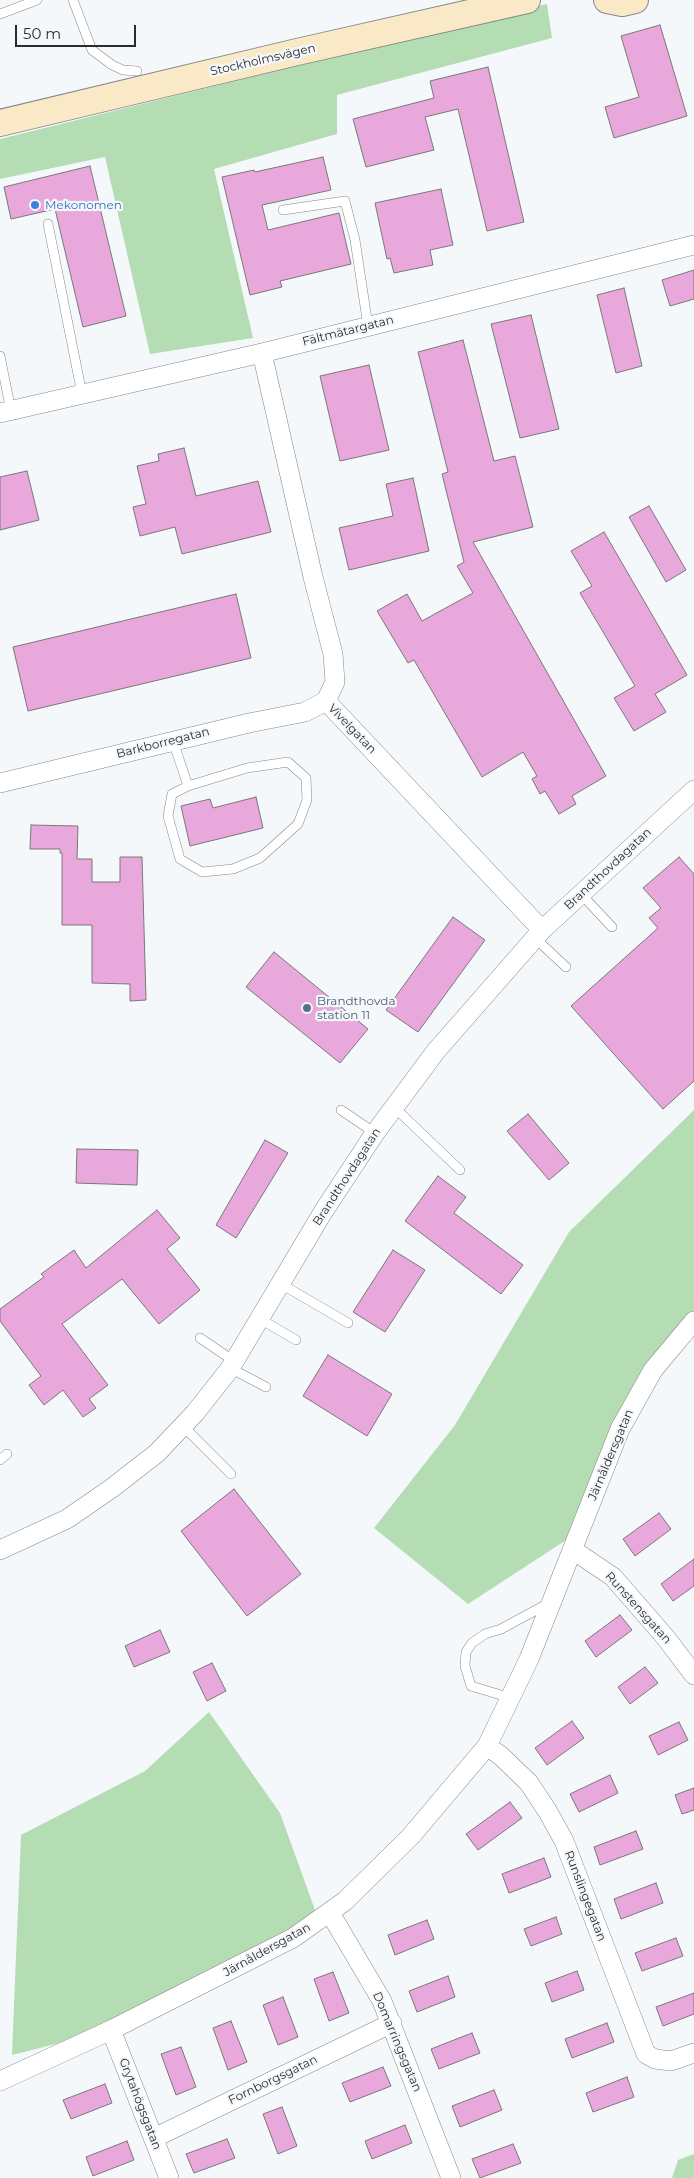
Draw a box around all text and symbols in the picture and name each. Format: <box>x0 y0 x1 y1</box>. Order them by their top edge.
scale bar <box>18 15 139 47</box>
text: 50 m <box>23 24 61 43</box>
street label: Stockholmsvägen <box>209 41 317 79</box>
place label: Mekonomen <box>45 198 122 212</box>
marker: Mekonomen <box>29 199 41 211</box>
street label: Fältmätargatan <box>301 313 395 349</box>
street label: Vivelgatan <box>325 701 379 757</box>
street label: Barkborregatan <box>115 724 211 762</box>
street label: Brandthovdagatan <box>562 825 654 913</box>
place label: Brandthovda station 11 <box>317 994 395 1022</box>
marker: Brandthovda station 11 <box>301 1002 313 1014</box>
street label: Brandthovdagatan <box>310 1125 384 1229</box>
street label: Järnåldersgatan <box>585 1407 637 1503</box>
street label: Runstensgatan <box>602 1569 674 1647</box>
street label: Runslingegatan <box>561 1849 609 1943</box>
street label: Järnåldersgatan <box>221 1920 313 1980</box>
street label: Domarringsgatan <box>369 1990 425 2094</box>
street label: Fornborgsgatan <box>226 2052 320 2108</box>
street label: Grytahögsgatan <box>116 2056 164 2152</box>

